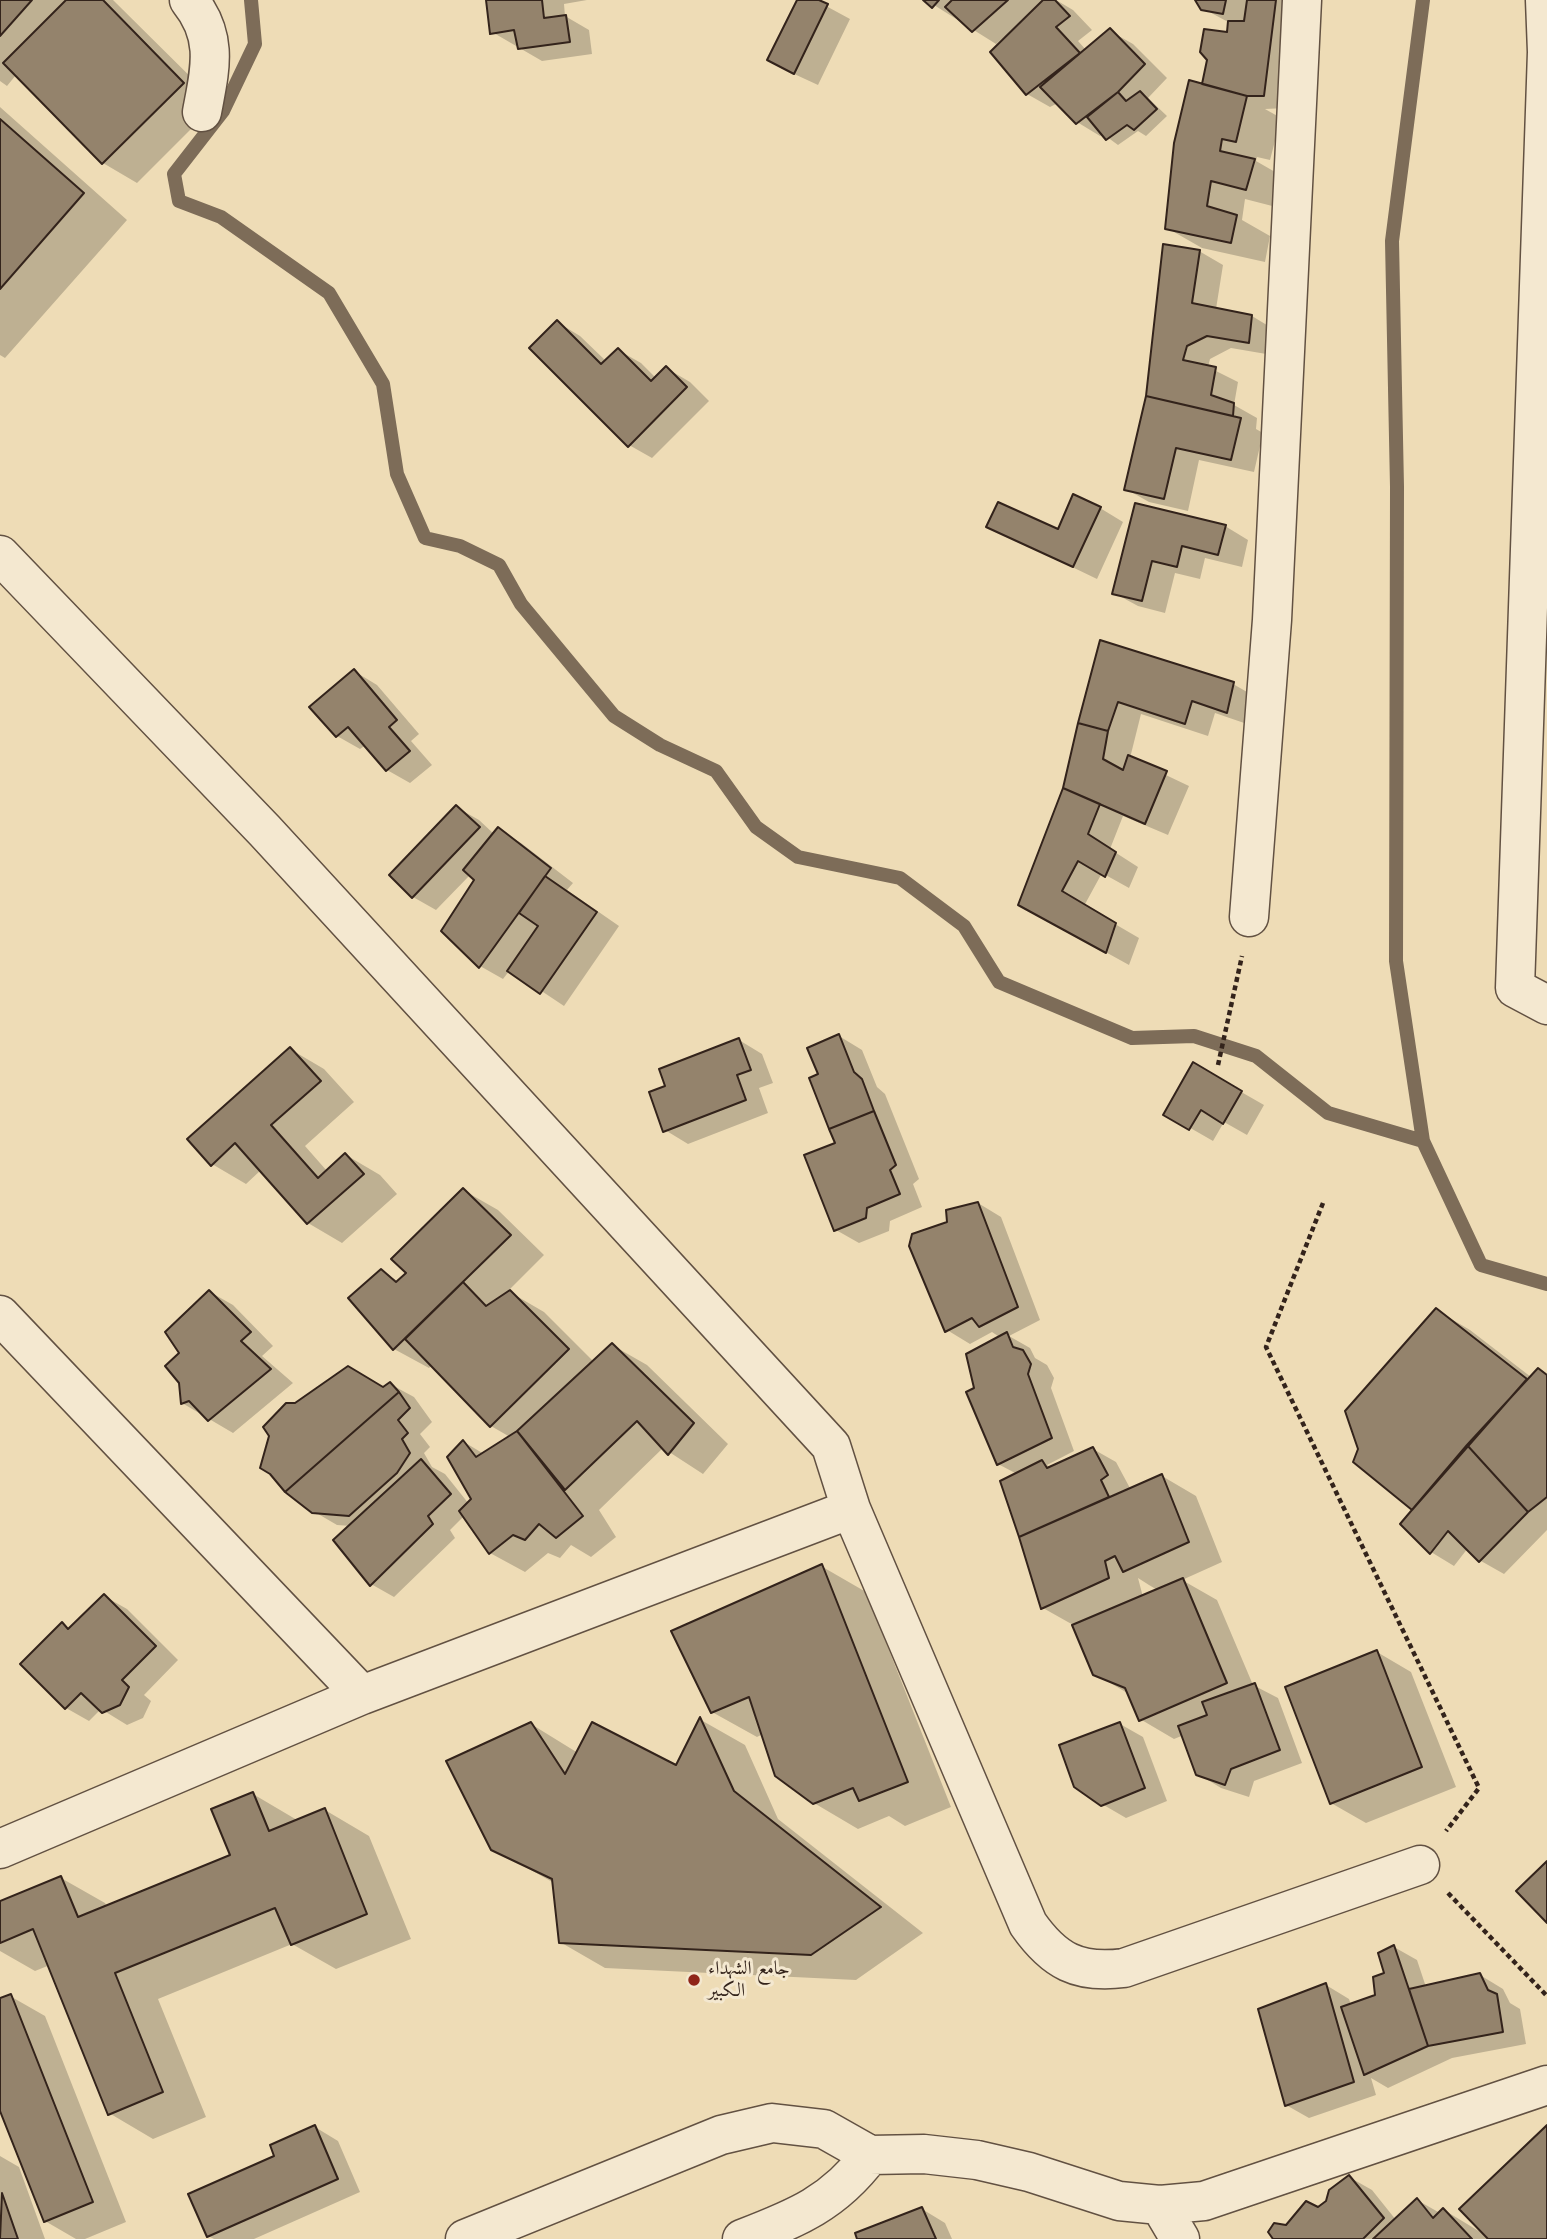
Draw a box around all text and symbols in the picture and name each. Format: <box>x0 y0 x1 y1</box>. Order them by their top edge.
place label: جامع الشهداء الكبير <box>708 1958 790 2002</box>
marker: جامع الشهداء الكبير <box>686 1972 702 1988</box>

